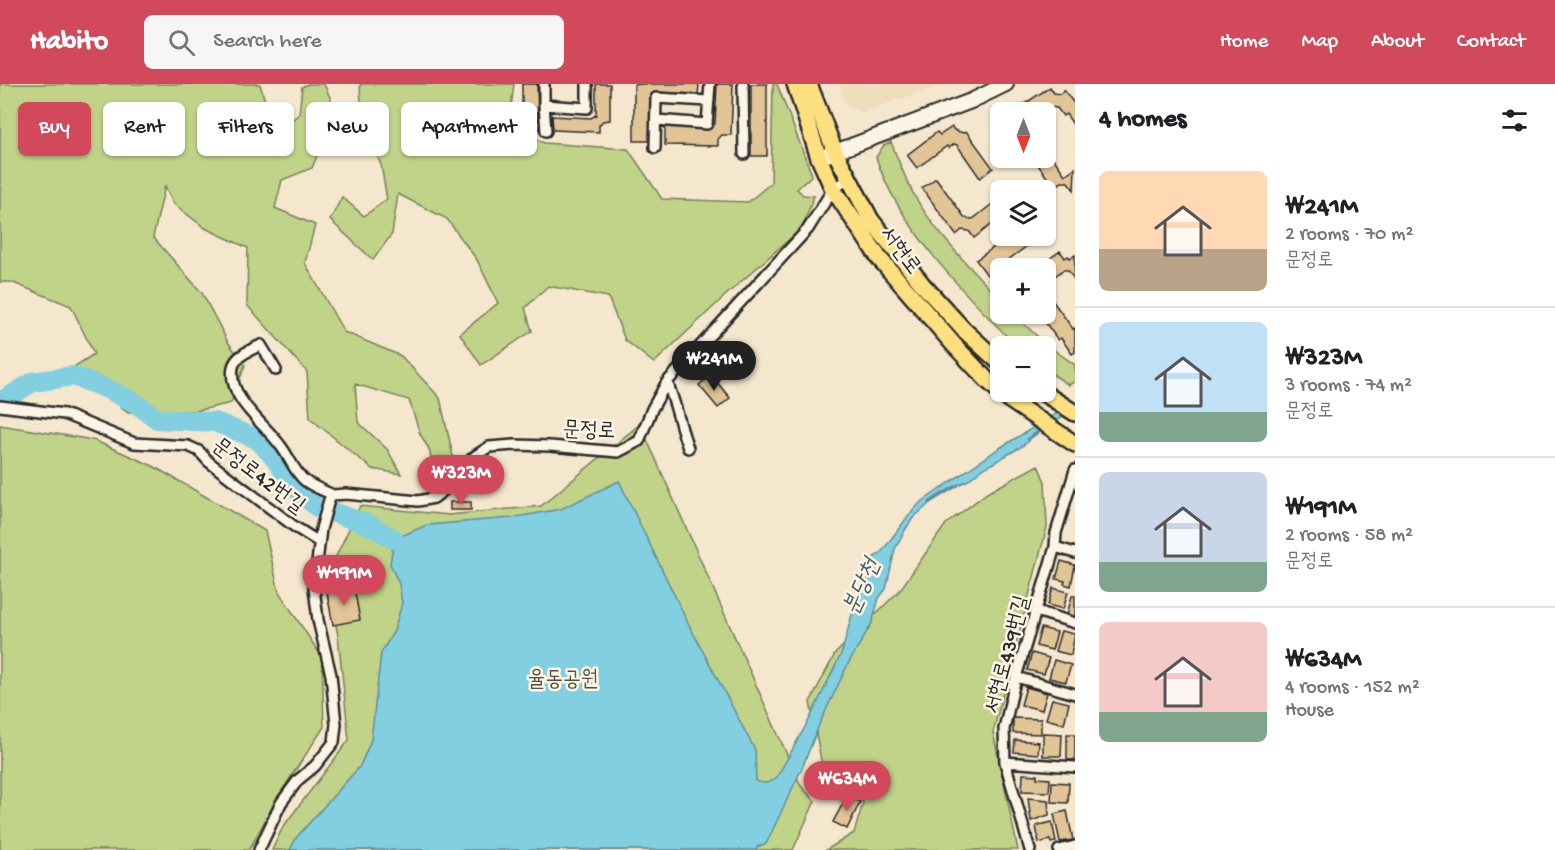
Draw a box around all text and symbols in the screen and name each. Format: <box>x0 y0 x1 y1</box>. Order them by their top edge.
search box <box>144 15 564 69</box>
text: Habito <box>30 26 108 59</box>
icon: search <box>165 26 198 59</box>
text: Search here <box>213 29 322 55</box>
text: Home <box>1220 30 1268 55</box>
text: Map <box>1301 30 1338 55</box>
text: About <box>1371 30 1424 55</box>
text: Contact <box>1457 30 1525 55</box>
chip: Buy <box>18 102 91 156</box>
chip: Rent <box>103 102 185 156</box>
chip: Filters <box>197 102 294 156</box>
chip: New <box>306 102 389 156</box>
chip: Apartment <box>401 102 537 156</box>
north arrow <box>990 102 1056 168</box>
map controls <box>990 102 1056 402</box>
icon: filters <box>1498 104 1531 137</box>
text: 4 homes <box>1099 105 1186 136</box>
button: layers <box>990 180 1056 246</box>
text: ₩241M <box>1285 193 1358 224</box>
icon: home <box>1147 195 1219 267</box>
street label: 서현로 <box>872 222 925 280</box>
text: 2 rooms · 70 m² <box>1285 224 1413 247</box>
text: 문정로 <box>1285 250 1333 273</box>
button: + <box>990 258 1056 324</box>
button: − <box>990 336 1056 402</box>
pin: ₩241M <box>672 341 756 392</box>
text: ₩323M <box>1285 344 1362 375</box>
icon: home <box>1147 346 1219 418</box>
text: ₩241M <box>686 349 742 372</box>
text: 3 rooms · 74 m² <box>1285 375 1412 398</box>
text: 문정로 <box>1285 401 1333 424</box>
street label: 문정로 <box>562 418 616 446</box>
street label: 문정로42번길 <box>206 434 309 521</box>
pin: ₩323M <box>419 455 503 506</box>
text: ₩323M <box>431 463 491 486</box>
text: ₩191M <box>1285 494 1356 525</box>
icon: home <box>1147 496 1219 568</box>
text: 2 rooms · 58 m² <box>1285 525 1413 548</box>
text: 문정로 <box>1285 551 1333 574</box>
water label: 분당천 <box>838 553 889 620</box>
pin: ₩191M <box>302 555 386 606</box>
text: ₩191M <box>317 563 371 586</box>
street label: 서현로439번길 <box>981 593 1037 717</box>
icon: home <box>1147 646 1219 718</box>
text: ₩634M <box>1285 646 1361 677</box>
park label: 율동공원 <box>528 668 598 694</box>
text: 4 rooms · 152 m² <box>1285 677 1420 700</box>
text: House <box>1285 700 1334 723</box>
pin: ₩634M <box>805 761 889 812</box>
text: ₩634M <box>818 769 876 792</box>

